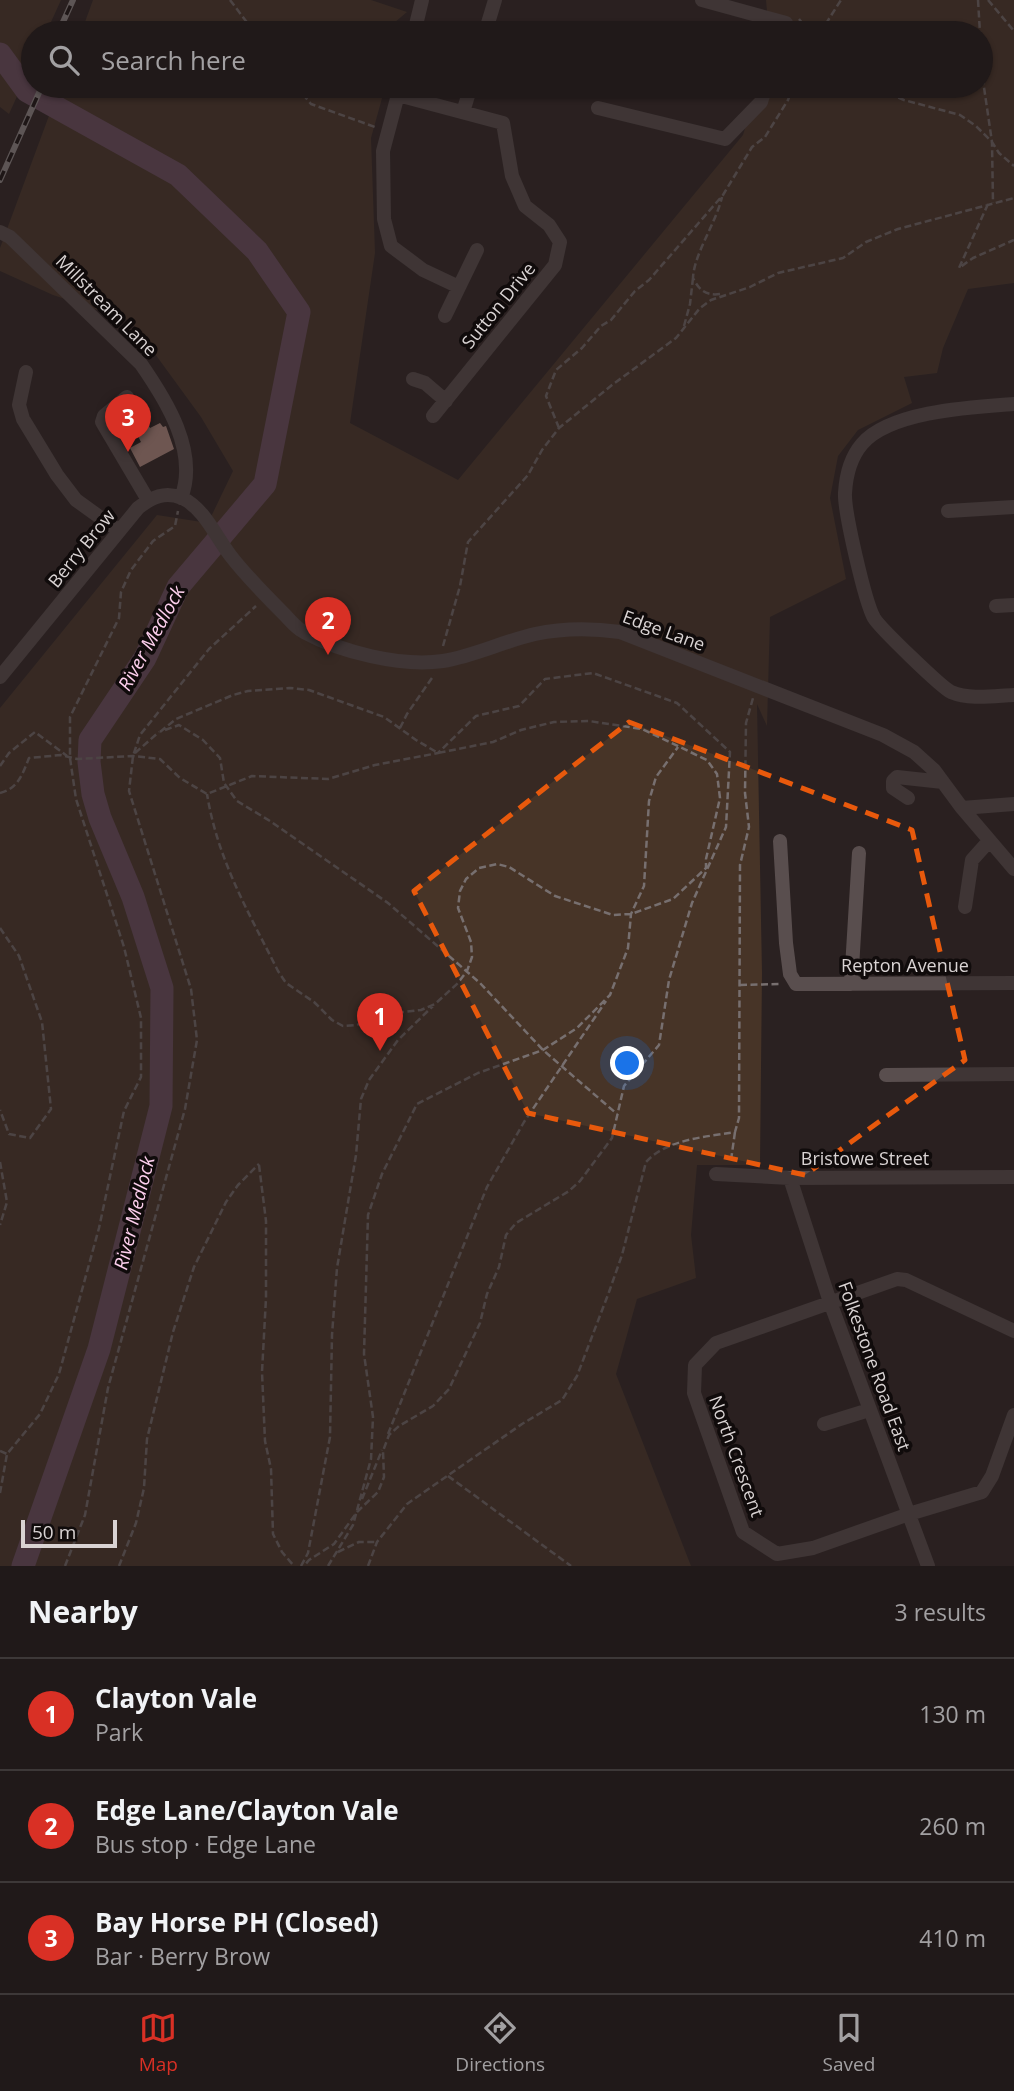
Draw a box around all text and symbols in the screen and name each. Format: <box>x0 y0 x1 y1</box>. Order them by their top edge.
search box <box>21 21 993 98</box>
icon: search <box>45 41 83 79</box>
text: Search here <box>101 42 246 78</box>
street label: Millstream Lane <box>51 249 163 361</box>
street label: Sutton Drive <box>456 257 540 353</box>
pin: 3 <box>105 394 151 452</box>
street label: Berry Brow <box>42 504 120 592</box>
water label: River Medlock <box>111 580 191 695</box>
pin: 2 <box>305 597 351 655</box>
street label: Edge Lane <box>619 604 709 656</box>
street label: Repton Avenue <box>841 953 969 977</box>
pin: 1 <box>357 993 403 1051</box>
your location <box>610 1046 644 1080</box>
street label: Bristowe Street <box>801 1146 929 1170</box>
water label: River Medlock <box>107 1153 161 1272</box>
street label: Folkestone Road East <box>833 1278 917 1454</box>
street label: North Crescent <box>704 1392 770 1520</box>
scale bar <box>21 1517 117 1549</box>
text: 50 m <box>32 1519 76 1545</box>
text: Nearby <box>28 1591 138 1632</box>
text: 3 results <box>895 1596 986 1628</box>
text: Clayton Vale <box>95 1680 257 1716</box>
text: 1 <box>44 1698 58 1730</box>
text: 130 m <box>919 1698 986 1730</box>
text: Park <box>95 1716 143 1748</box>
text: Edge Lane/Clayton Vale <box>95 1792 399 1828</box>
text: 2 <box>44 1810 58 1842</box>
text: 260 m <box>919 1810 986 1842</box>
text: Bus stop · Edge Lane <box>95 1828 316 1860</box>
text: Bay Horse PH (Closed) <box>95 1904 379 1940</box>
text: 3 <box>44 1922 58 1954</box>
text: 410 m <box>919 1922 986 1954</box>
text: Bar · Berry Brow <box>95 1940 270 1972</box>
tab: Map <box>139 2009 178 2077</box>
tab: Directions <box>455 2009 545 2077</box>
tab: Saved <box>823 2009 875 2077</box>

